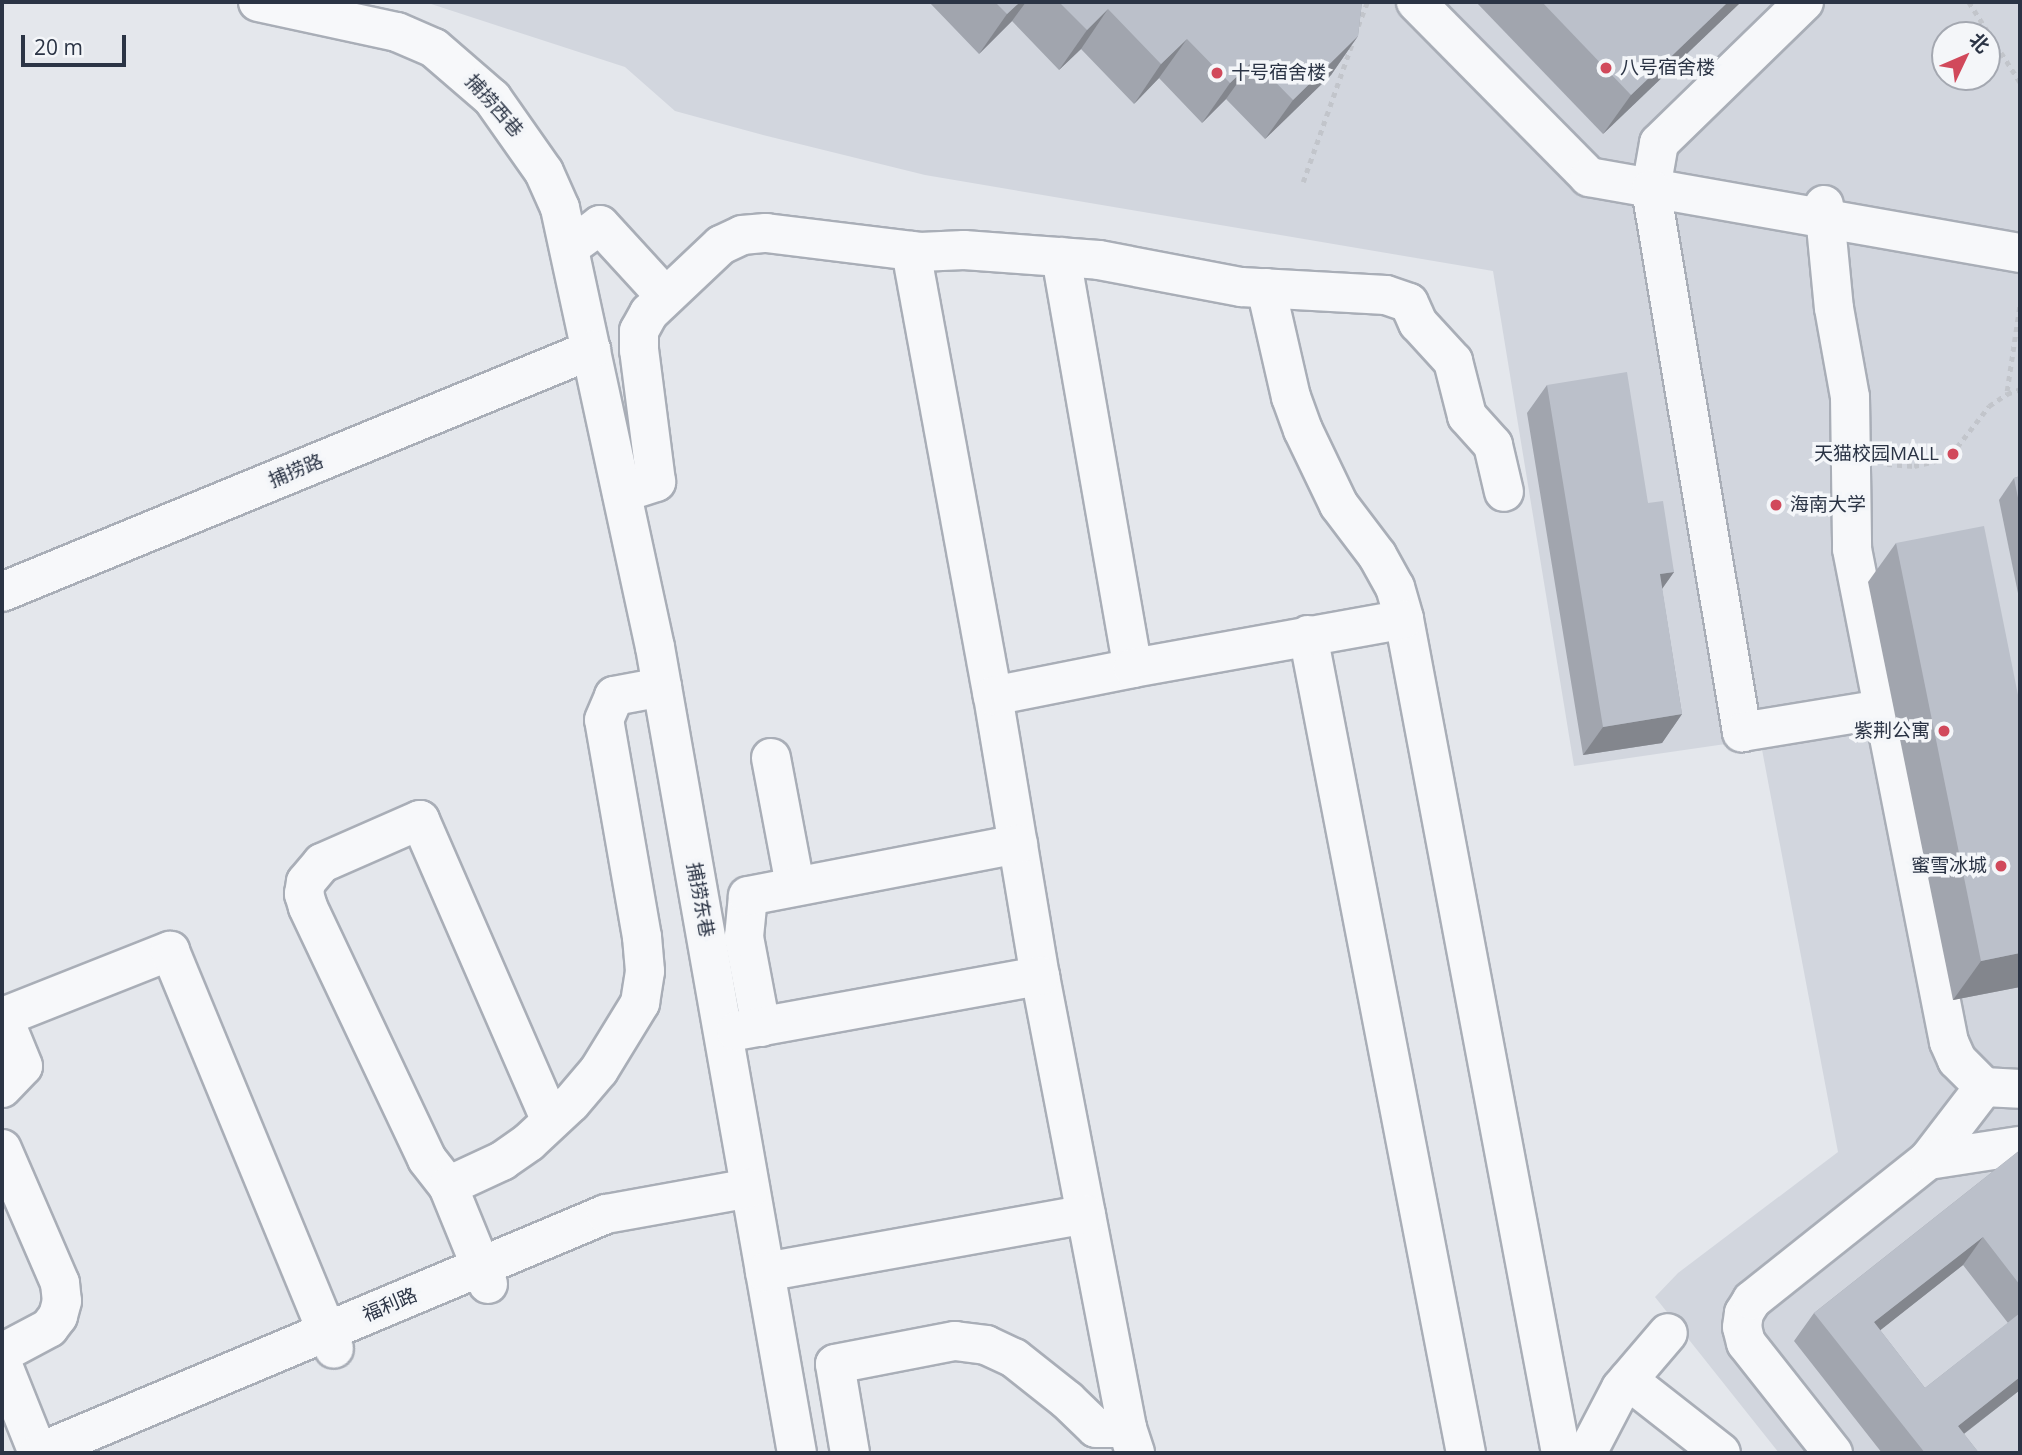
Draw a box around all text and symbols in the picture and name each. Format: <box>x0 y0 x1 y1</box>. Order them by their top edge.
scale bar <box>24 21 130 65</box>
north arrow <box>1931 21 2001 91</box>
text: 北 <box>1964 27 1996 59</box>
text: 20 m <box>34 33 83 61</box>
place label: 八号宿舍楼 <box>1620 57 1715 79</box>
marker: 八号宿舍楼 <box>1598 60 1614 76</box>
place label: 十号宿舍楼 <box>1231 62 1326 84</box>
marker: 十号宿舍楼 <box>1209 65 1225 81</box>
street label: 捕捞西巷 <box>460 70 528 142</box>
place label: 天猫校园MALL <box>1814 443 1939 465</box>
marker: 天猫校园MALL <box>1945 446 1961 462</box>
street label: 捕捞路 <box>265 450 327 492</box>
place label: 海南大学 <box>1790 494 1866 516</box>
marker: 海南大学 <box>1768 497 1784 513</box>
place label: 紫荆公寓 <box>1854 720 1930 742</box>
marker: 紫荆公寓 <box>1936 723 1952 739</box>
place label: 蜜雪冰城 <box>1911 855 1987 877</box>
marker: 蜜雪冰城 <box>1993 858 2009 874</box>
street label: 捕捞东巷 <box>682 861 718 939</box>
street label: 福利路 <box>359 1283 421 1327</box>

